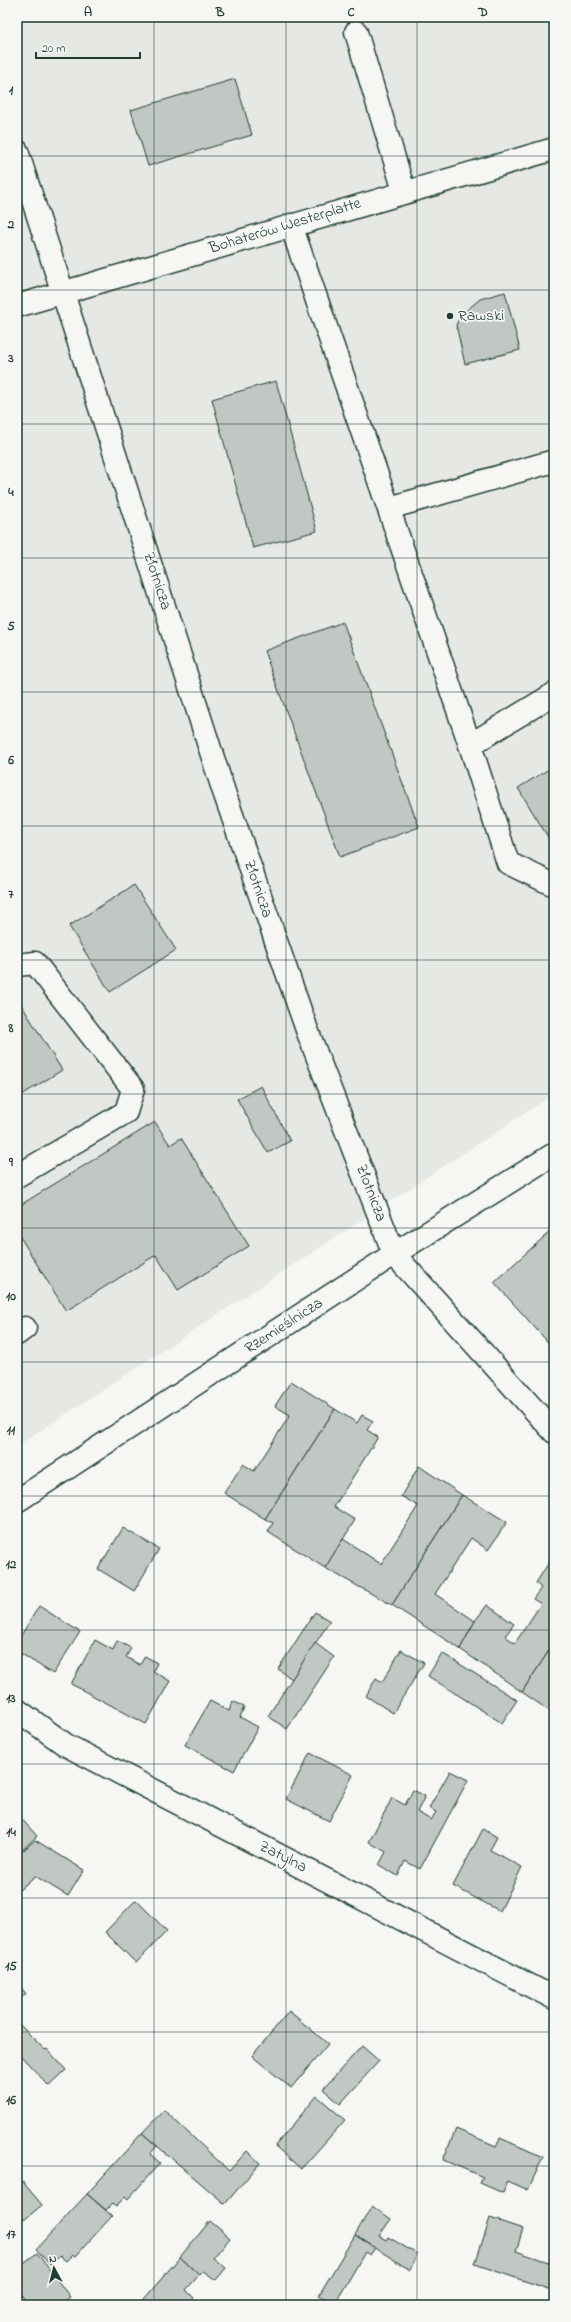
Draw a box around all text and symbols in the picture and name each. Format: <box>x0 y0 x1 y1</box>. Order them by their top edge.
text: A <box>84 3 92 22</box>
text: B <box>215 3 225 22</box>
text: C <box>347 3 355 22</box>
text: D <box>477 3 488 22</box>
scale bar <box>36 34 140 60</box>
text: 20 m <box>42 40 65 58</box>
text: 1 <box>9 81 14 100</box>
street label: Bohaterów Westerplatte <box>205 191 365 261</box>
text: 2 <box>7 215 15 234</box>
place label: Rawski <box>458 304 504 328</box>
marker: Rawski <box>445 311 455 321</box>
text: 3 <box>7 349 14 368</box>
text: 4 <box>7 483 14 502</box>
street label: Złotnicza <box>136 549 178 613</box>
text: 5 <box>7 617 15 636</box>
text: 6 <box>7 751 14 770</box>
street label: Złotnicza <box>237 857 279 921</box>
text: 7 <box>8 885 14 904</box>
text: 8 <box>8 1019 14 1038</box>
text: 9 <box>8 1153 14 1172</box>
street label: Złotnicza <box>349 1161 393 1225</box>
text: 10 <box>6 1287 16 1306</box>
street label: Rzemieślnicza <box>240 1292 328 1360</box>
text: 11 <box>7 1421 16 1440</box>
text: 12 <box>6 1555 17 1574</box>
text: 13 <box>6 1689 16 1708</box>
text: 14 <box>6 1823 16 1842</box>
street label: Zatylna <box>255 1835 311 1879</box>
text: 15 <box>5 1957 17 1976</box>
text: 16 <box>6 2091 16 2110</box>
text: 17 <box>6 2225 16 2244</box>
north arrow <box>34 2248 74 2288</box>
text: N <box>48 2251 58 2267</box>

